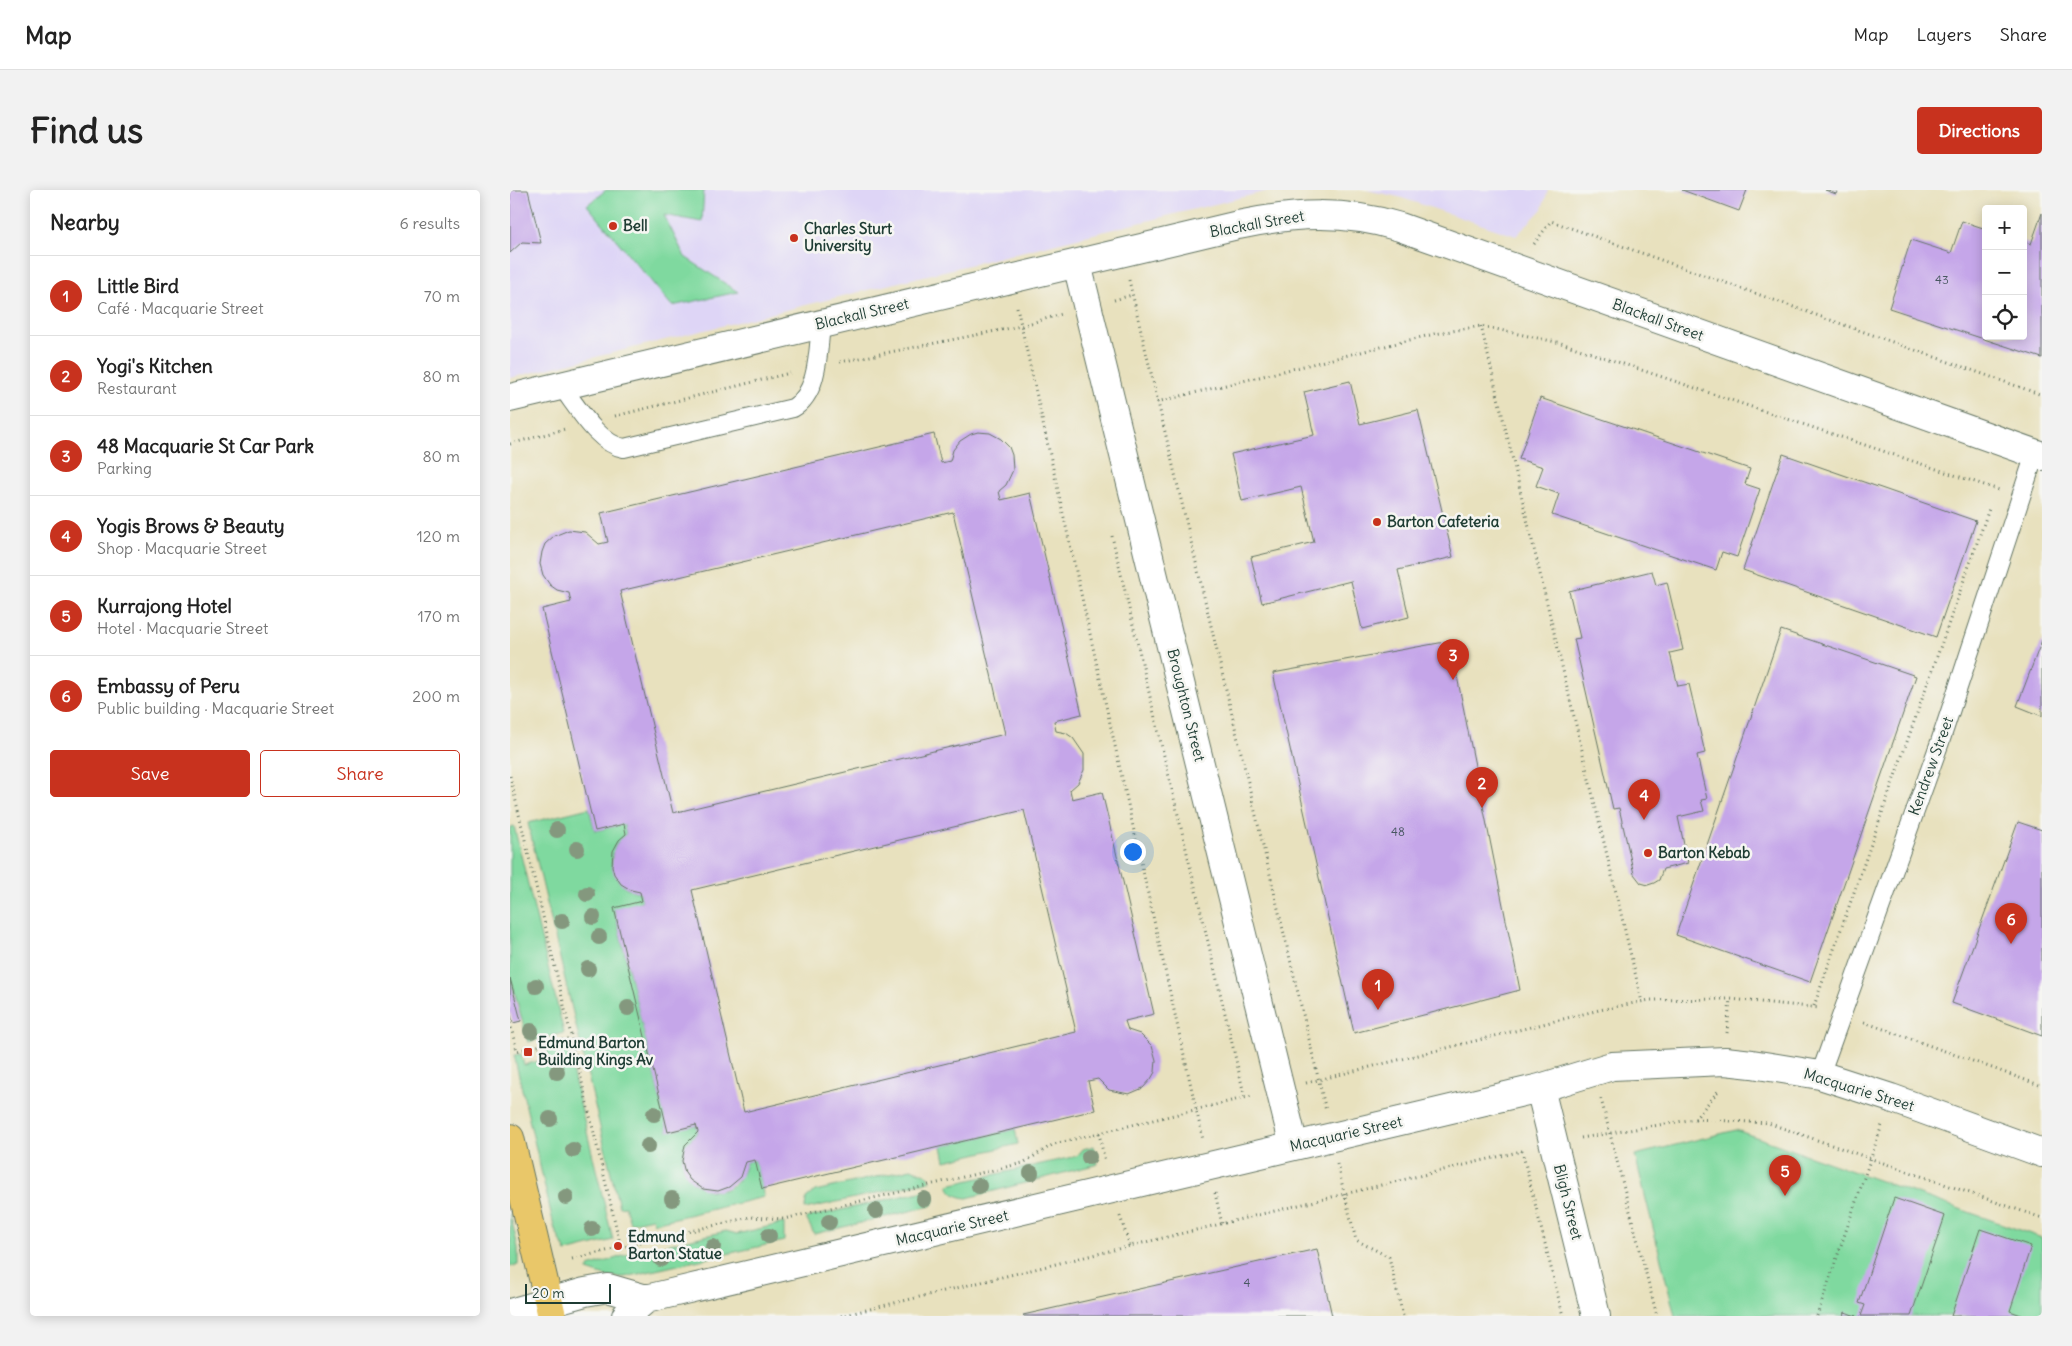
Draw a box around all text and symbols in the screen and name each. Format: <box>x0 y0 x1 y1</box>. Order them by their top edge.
text: Map <box>25 20 72 50</box>
text: Map <box>1853 23 1888 46</box>
text: Layers <box>1916 23 1972 46</box>
text: Share <box>2000 23 2047 46</box>
button: Directions <box>1917 107 2042 154</box>
text: Find us <box>30 108 143 152</box>
map controls <box>1982 205 2027 340</box>
button: + <box>1982 205 2027 250</box>
street label: Blackall Street <box>1208 206 1306 241</box>
text: Nearby <box>50 209 120 236</box>
text: 6 results <box>399 213 460 233</box>
place label: Bell <box>623 216 648 235</box>
place label: Charles Sturt University <box>804 219 893 256</box>
marker: Bell <box>607 220 619 232</box>
marker: Charles Sturt University <box>788 232 800 244</box>
button: − <box>1982 250 2027 295</box>
house number: 43 <box>1935 272 1949 287</box>
text: Little Bird <box>97 274 179 298</box>
text: 1 <box>63 286 69 306</box>
text: 70 m <box>424 286 460 306</box>
street label: Blackall Street <box>813 293 911 334</box>
street label: Blackall Street <box>1610 294 1706 345</box>
button: locate <box>1982 295 2027 340</box>
text: Café · Macquarie Street <box>97 298 264 318</box>
text: Yogi's Kitchen <box>97 354 213 378</box>
text: 2 <box>62 366 70 386</box>
text: 80 m <box>422 366 460 386</box>
text: Restaurant <box>97 378 177 398</box>
text: 48 Macquarie St Car Park <box>97 434 314 458</box>
text: 3 <box>61 446 71 466</box>
text: 80 m <box>422 446 460 466</box>
text: Parking <box>97 458 152 478</box>
place label: Barton Cafeteria <box>1387 512 1500 531</box>
text: Yogis Brows & Beauty <box>97 514 285 538</box>
marker: Barton Cafeteria <box>1371 516 1383 528</box>
text: 4 <box>61 526 71 546</box>
text: 120 m <box>417 526 460 546</box>
text: Shop · Macquarie Street <box>97 538 267 558</box>
text: Kurrajong Hotel <box>97 594 232 618</box>
text: 5 <box>61 606 71 626</box>
text: 170 m <box>417 606 460 626</box>
text: Hotel · Macquarie Street <box>97 618 268 638</box>
pin: 3 <box>1437 639 1469 680</box>
street label: Broughton Street <box>1163 646 1210 763</box>
text: Embassy of Peru <box>97 674 240 698</box>
text: 6 <box>61 686 71 706</box>
text: 200 m <box>412 686 460 706</box>
text: Public building · Macquarie Street <box>97 698 334 718</box>
street label: Kendrew Street <box>1904 714 1957 818</box>
button: Save <box>50 750 250 797</box>
button: Share <box>260 750 460 797</box>
pin: 2 <box>1466 767 1498 808</box>
pin: 4 <box>1628 779 1660 820</box>
house number: 48 <box>1391 824 1405 839</box>
your location <box>1120 839 1146 865</box>
place label: Barton Kebab <box>1658 843 1750 862</box>
marker: Barton Kebab <box>1642 847 1654 859</box>
pin: 6 <box>1995 903 2027 944</box>
pin: 1 <box>1362 969 1394 1010</box>
place label: Edmund Barton Building Kings Av <box>538 1033 654 1070</box>
marker: Edmund Barton Building Kings Av <box>522 1046 534 1058</box>
street label: Macquarie Street <box>1801 1064 1917 1115</box>
street label: Macquarie Street <box>1288 1111 1404 1156</box>
pin: 5 <box>1769 1155 1801 1196</box>
street label: Bligh Street <box>1550 1162 1587 1242</box>
street label: Macquarie Street <box>894 1205 1010 1250</box>
place label: Edmund Barton Statue <box>628 1227 722 1263</box>
marker: Edmund Barton Statue <box>612 1240 624 1252</box>
house number: 4 <box>1244 1275 1251 1290</box>
scale bar <box>525 1281 611 1304</box>
text: 20 m <box>532 1284 565 1302</box>

